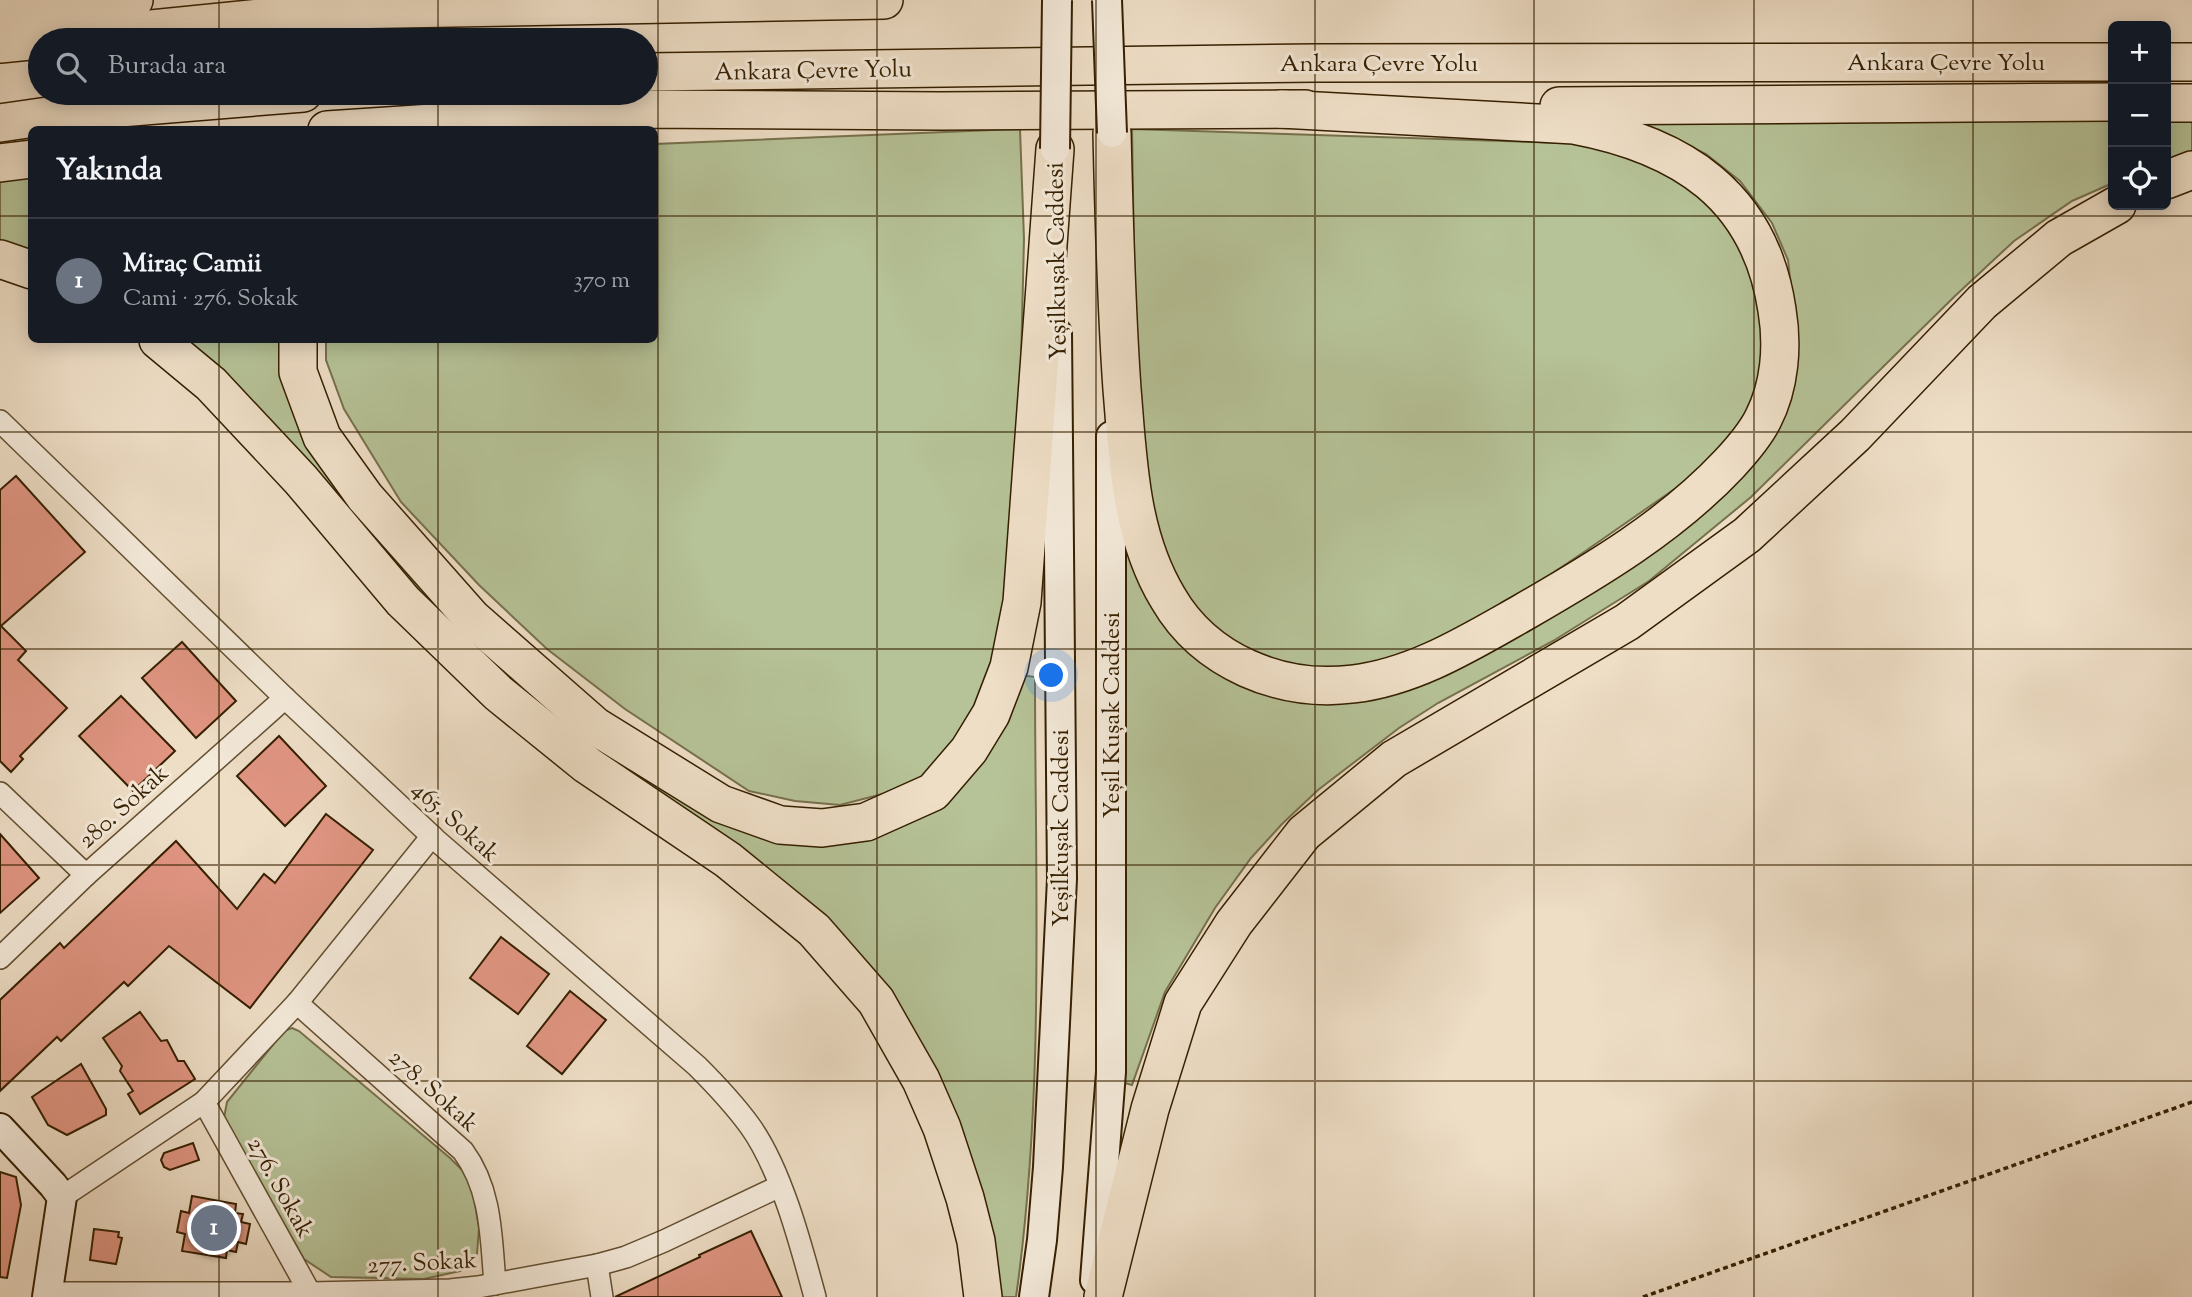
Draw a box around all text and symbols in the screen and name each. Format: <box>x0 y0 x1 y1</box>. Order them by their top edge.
map controls <box>2108 21 2171 210</box>
button: + <box>2108 21 2171 84</box>
search box <box>28 28 658 105</box>
street label: Ankara Çevre Yolu <box>1847 47 2045 81</box>
icon: search <box>52 48 90 86</box>
text: Burada ara <box>108 48 226 85</box>
street label: Ankara Çevre Yolu <box>1280 48 1478 82</box>
street label: Ankara Çevre Yolu <box>714 53 913 91</box>
button: − <box>2108 84 2171 147</box>
button: locate <box>2108 147 2171 210</box>
text: Yakında <box>56 150 162 193</box>
street label: Yeşilkuşak Caddesi <box>1039 161 1077 360</box>
text: Miraç Camii <box>123 246 262 283</box>
text: 1 <box>75 265 83 298</box>
text: 370 m <box>574 265 630 298</box>
text: Cami · 276. Sokak <box>123 283 299 316</box>
street label: Yeşil Kuşak Caddesi <box>1096 611 1130 818</box>
your location <box>1034 658 1068 692</box>
street label: Yeşilkuşak Caddesi <box>1045 729 1079 927</box>
street label: 280. Sokak <box>72 758 177 857</box>
street label: 465. Sokak <box>403 774 506 871</box>
street label: 278. Sokak <box>380 1042 485 1141</box>
street label: 276. Sokak <box>238 1131 321 1245</box>
pin: 1 <box>191 1202 237 1254</box>
street label: 277. Sokak <box>366 1244 478 1284</box>

